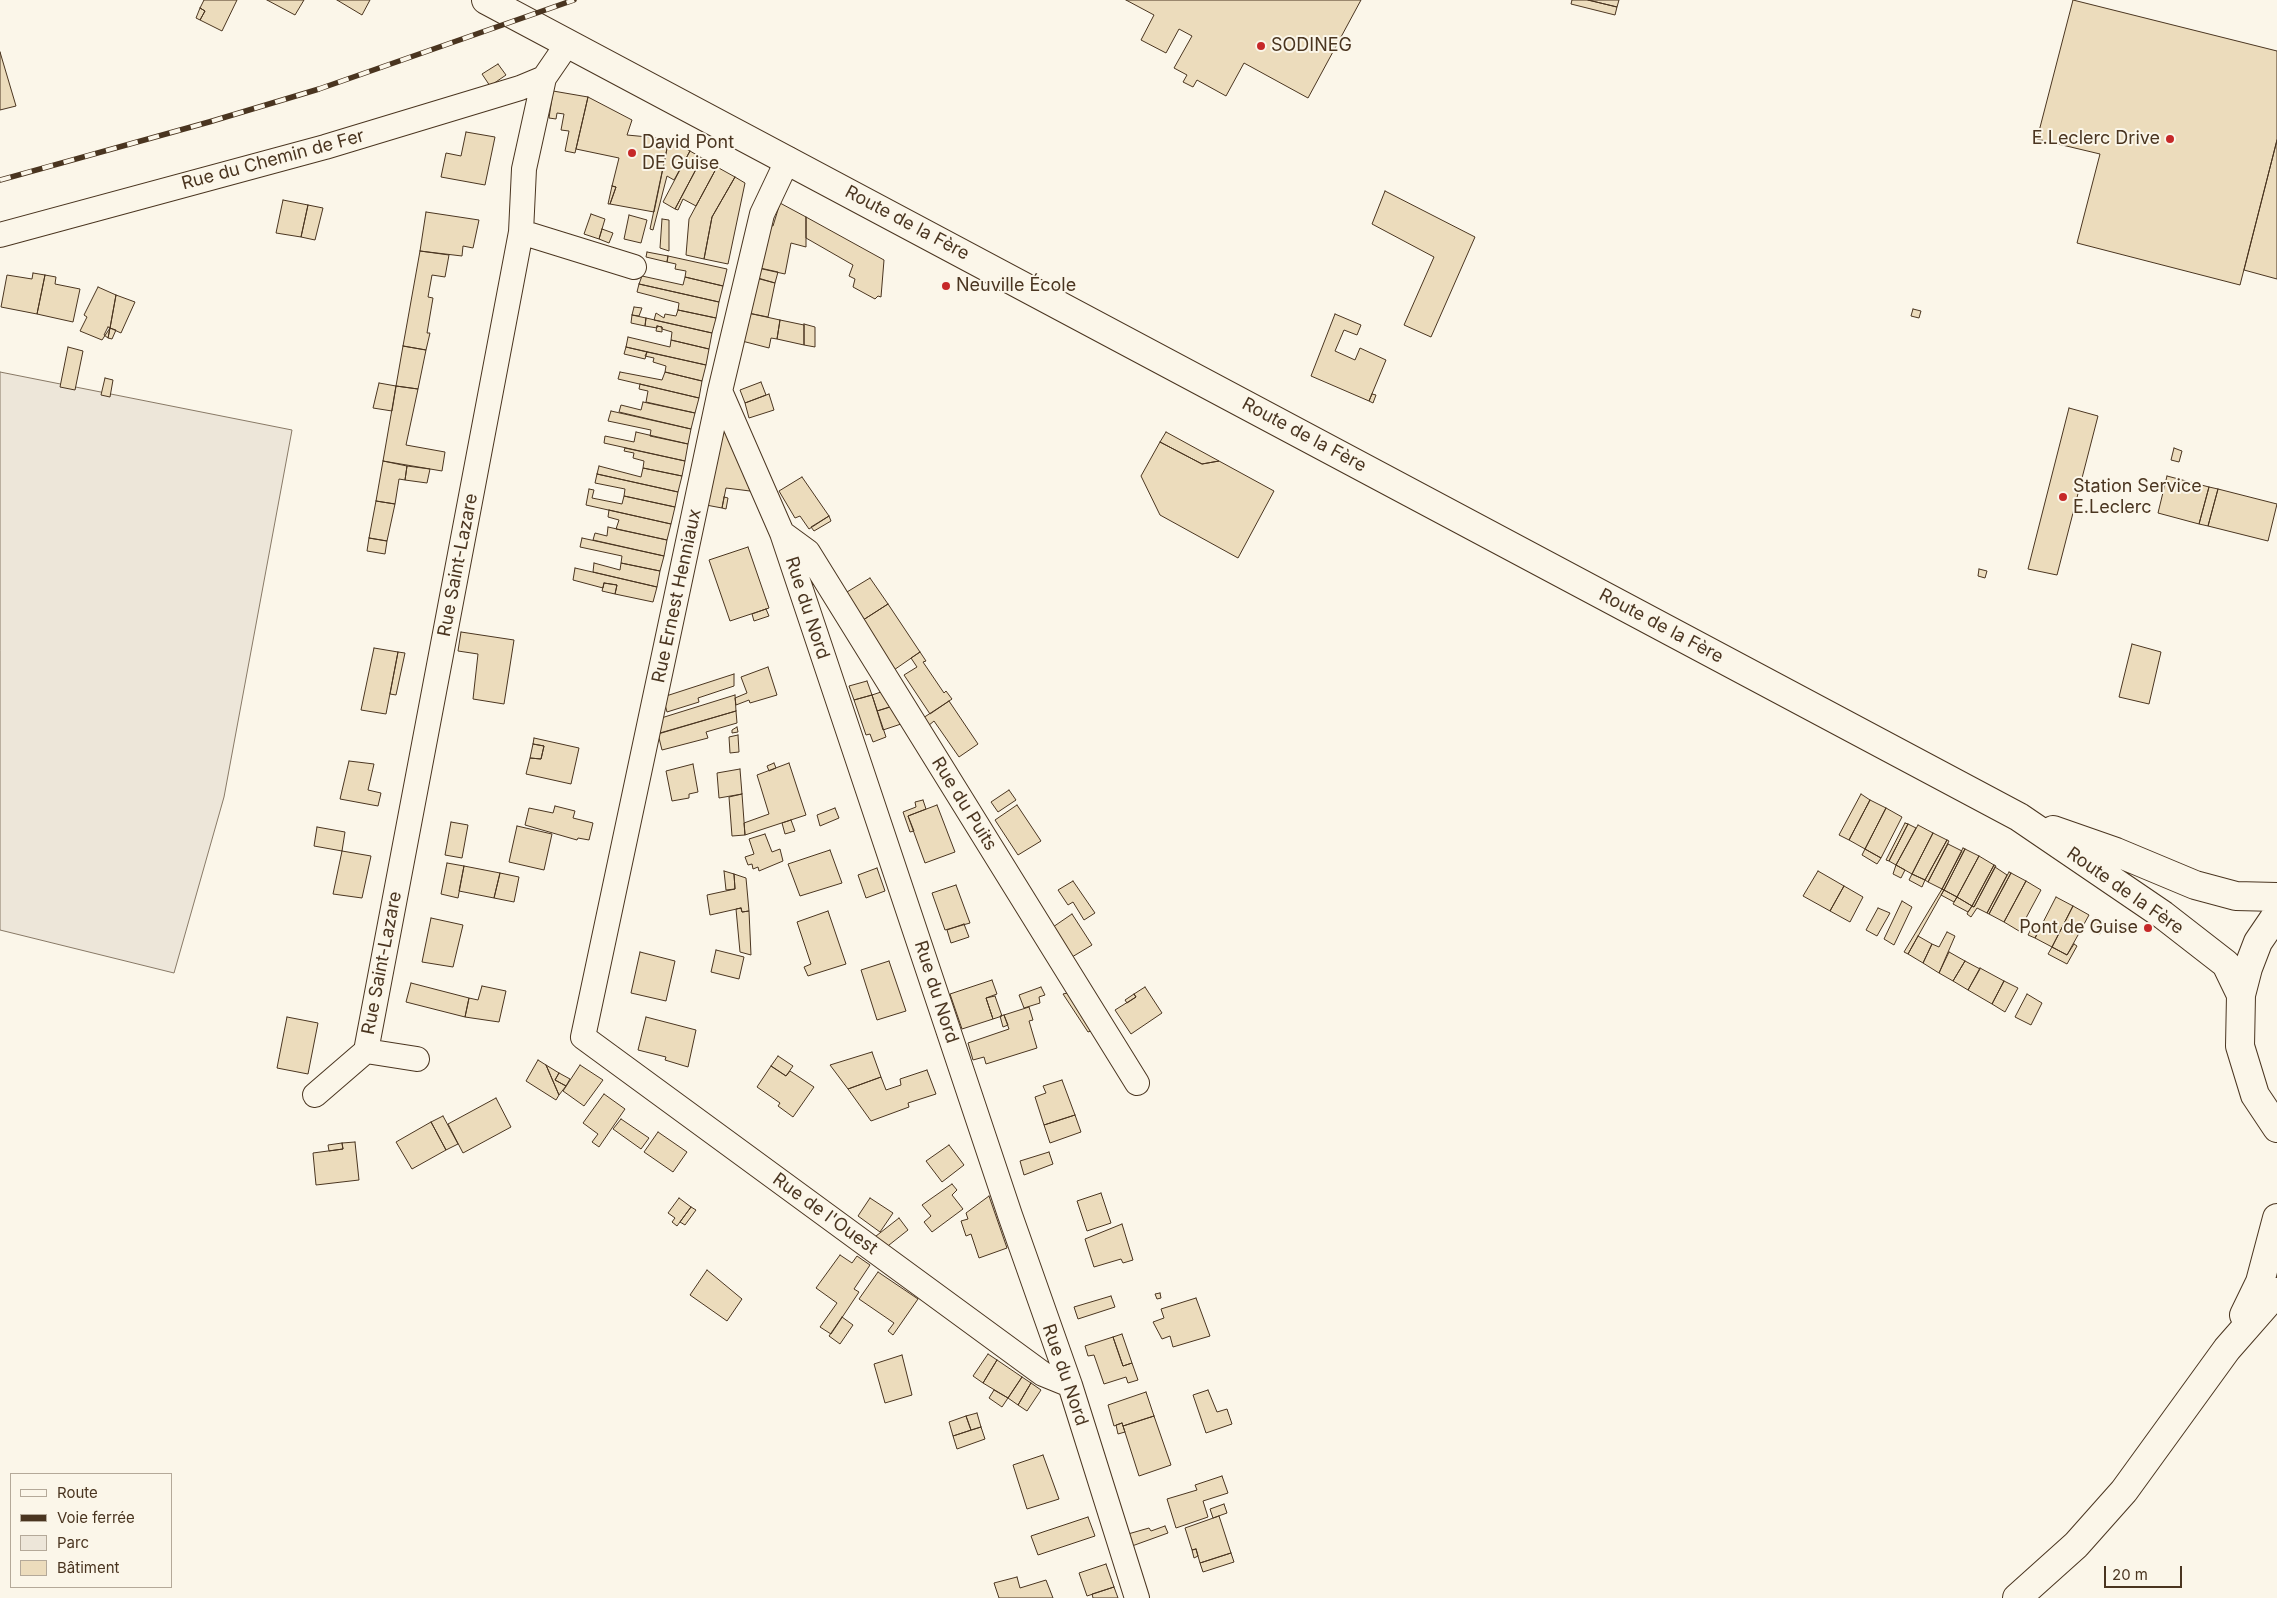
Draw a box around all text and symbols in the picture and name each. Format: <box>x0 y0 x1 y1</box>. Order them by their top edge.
place label: SODINEG <box>1271 35 1352 57</box>
marker: SODINEG <box>1255 40 1267 52</box>
street label: Rue du Chemin de Fer <box>179 125 367 195</box>
place label: E.Leclerc Drive <box>2032 128 2160 150</box>
place label: David Pont DE Guise <box>642 132 734 174</box>
marker: E.Leclerc Drive <box>2164 133 2176 145</box>
marker: David Pont DE Guise <box>626 147 638 159</box>
street label: Route de la Fère <box>841 181 973 265</box>
place label: Neuville École <box>956 275 1076 297</box>
marker: Neuville École <box>940 280 952 292</box>
street label: Route de la Fère <box>1238 393 1370 477</box>
place label: Station Service E.Leclerc <box>2073 476 2202 518</box>
street label: Rue Saint-Lazare <box>434 491 482 639</box>
marker: Station Service E.Leclerc <box>2057 491 2069 503</box>
street label: Rue Ernest Henniaux <box>648 507 706 685</box>
street label: Rue du Nord <box>780 554 834 662</box>
street label: Route de la Fère <box>1595 584 1727 668</box>
street label: Rue du Puits <box>927 753 1001 855</box>
street label: Route de la Fère <box>2062 843 2188 939</box>
street label: Rue Saint-Lazare <box>358 889 406 1037</box>
place label: Pont de Guise <box>2019 917 2138 939</box>
marker: Pont de Guise <box>2142 922 2154 934</box>
street label: Rue du Nord <box>909 938 963 1046</box>
street label: Rue de l'Ouest <box>768 1169 882 1259</box>
street label: Rue du Nord <box>1037 1321 1093 1429</box>
legend <box>10 1473 172 1588</box>
text: Route <box>57 1483 98 1502</box>
text: Voie ferrée <box>57 1508 135 1527</box>
text: Parc <box>57 1533 89 1552</box>
scale bar <box>2107 1556 2184 1588</box>
text: Bâtiment <box>57 1558 119 1577</box>
text: 20 m <box>2112 1565 2148 1584</box>

